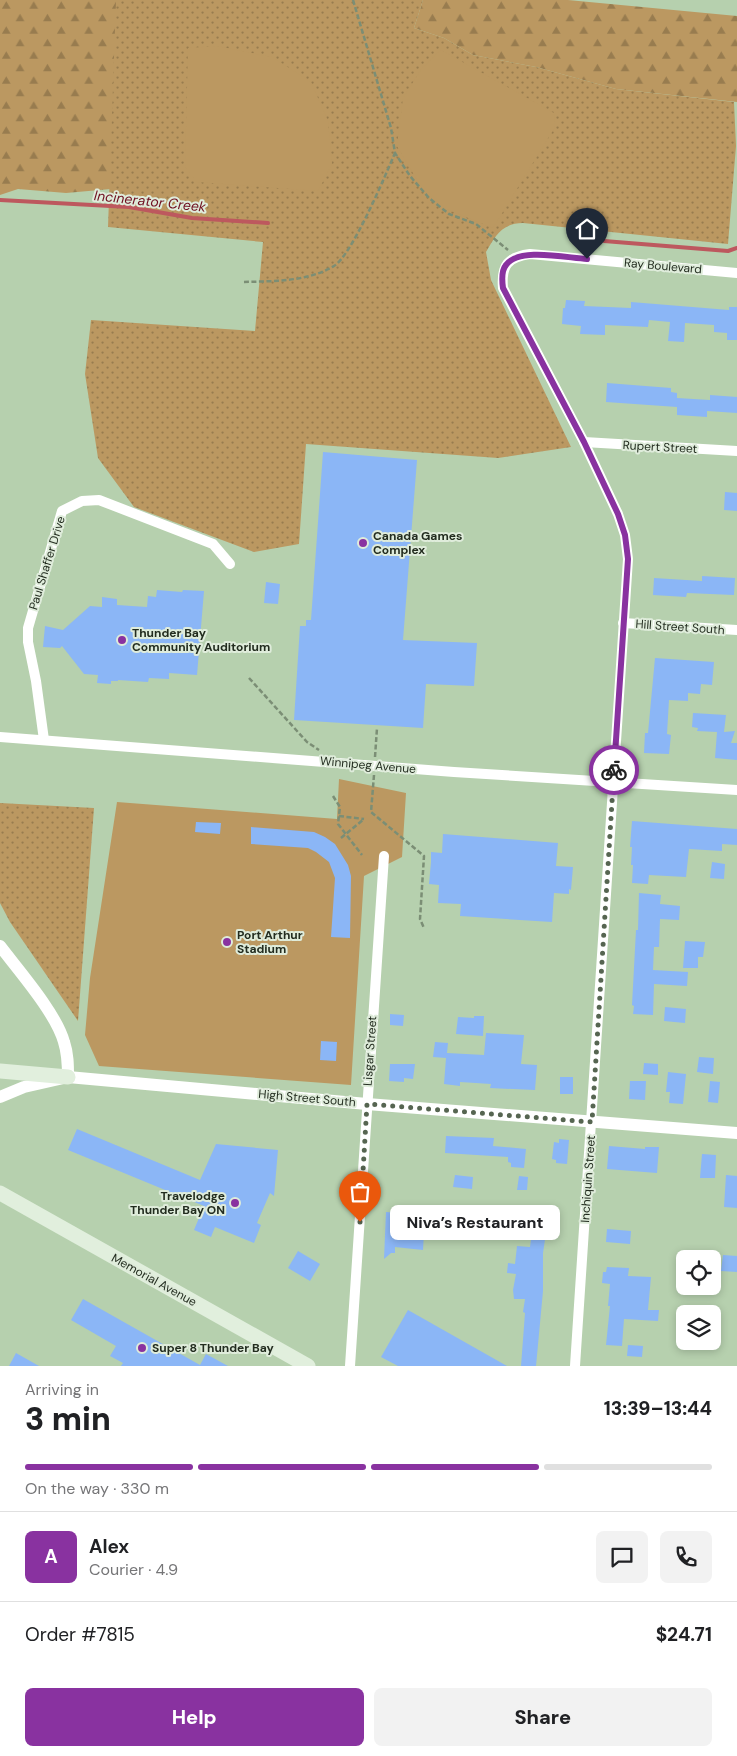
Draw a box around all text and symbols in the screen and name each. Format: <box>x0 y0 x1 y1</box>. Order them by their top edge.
water label: Incinerator Creek <box>93 186 208 216</box>
pin <box>566 208 608 259</box>
icon: home <box>573 215 601 243</box>
street label: Ray Boulevard <box>623 255 703 277</box>
street label: Rupert Street <box>622 437 698 457</box>
street label: Paul Shaffer Drive <box>25 514 69 612</box>
place label: Canada Games Complex <box>373 528 462 558</box>
marker: Canada Games Complex <box>357 537 369 549</box>
street label: Hill Street South <box>635 616 725 638</box>
place label: Thunder Bay Community Auditorium <box>132 625 270 655</box>
marker: Thunder Bay Community Auditorium <box>116 634 128 646</box>
courier <box>589 745 639 795</box>
street label: Winnipeg Avenue <box>319 753 417 777</box>
icon: bike <box>600 756 628 784</box>
place label: Port Arthur Stadium <box>237 927 303 957</box>
marker: Port Arthur Stadium <box>221 936 233 948</box>
street label: Lisgar Street <box>360 1015 380 1087</box>
street label: High Street South <box>258 1086 356 1110</box>
street label: Inchiquin Street <box>577 1134 599 1223</box>
pin <box>339 1171 381 1222</box>
icon: bag <box>346 1178 374 1206</box>
place label: Travelodge Thunder Bay ON <box>130 1188 225 1218</box>
marker: Travelodge Thunder Bay ON <box>229 1197 241 1209</box>
callout: Niva’s Restaurant <box>390 1204 560 1240</box>
text: Niva’s Restaurant <box>407 1212 543 1233</box>
street label: Memorial Avenue <box>108 1250 200 1310</box>
map controls <box>676 1250 721 1350</box>
button: locate <box>676 1250 721 1295</box>
button: layers <box>676 1305 721 1350</box>
place label: Super 8 Thunder Bay <box>152 1340 275 1356</box>
marker: Super 8 Thunder Bay <box>136 1342 148 1354</box>
text: Arriving in <box>25 1379 99 1400</box>
text: 13:39–13:44 <box>604 1396 712 1421</box>
text: 3 min <box>25 1398 111 1440</box>
text: On the way · 330 m <box>25 1478 169 1499</box>
button: chat <box>596 1531 648 1583</box>
button: phone <box>660 1531 712 1583</box>
text: Alex <box>89 1534 129 1559</box>
text: A <box>44 1544 58 1569</box>
text: Courier · 4.9 <box>89 1559 178 1580</box>
text: Order #7815 <box>25 1622 135 1647</box>
text: $24.71 <box>656 1622 712 1647</box>
button: Help <box>25 1688 364 1746</box>
button: Share <box>374 1688 712 1746</box>

